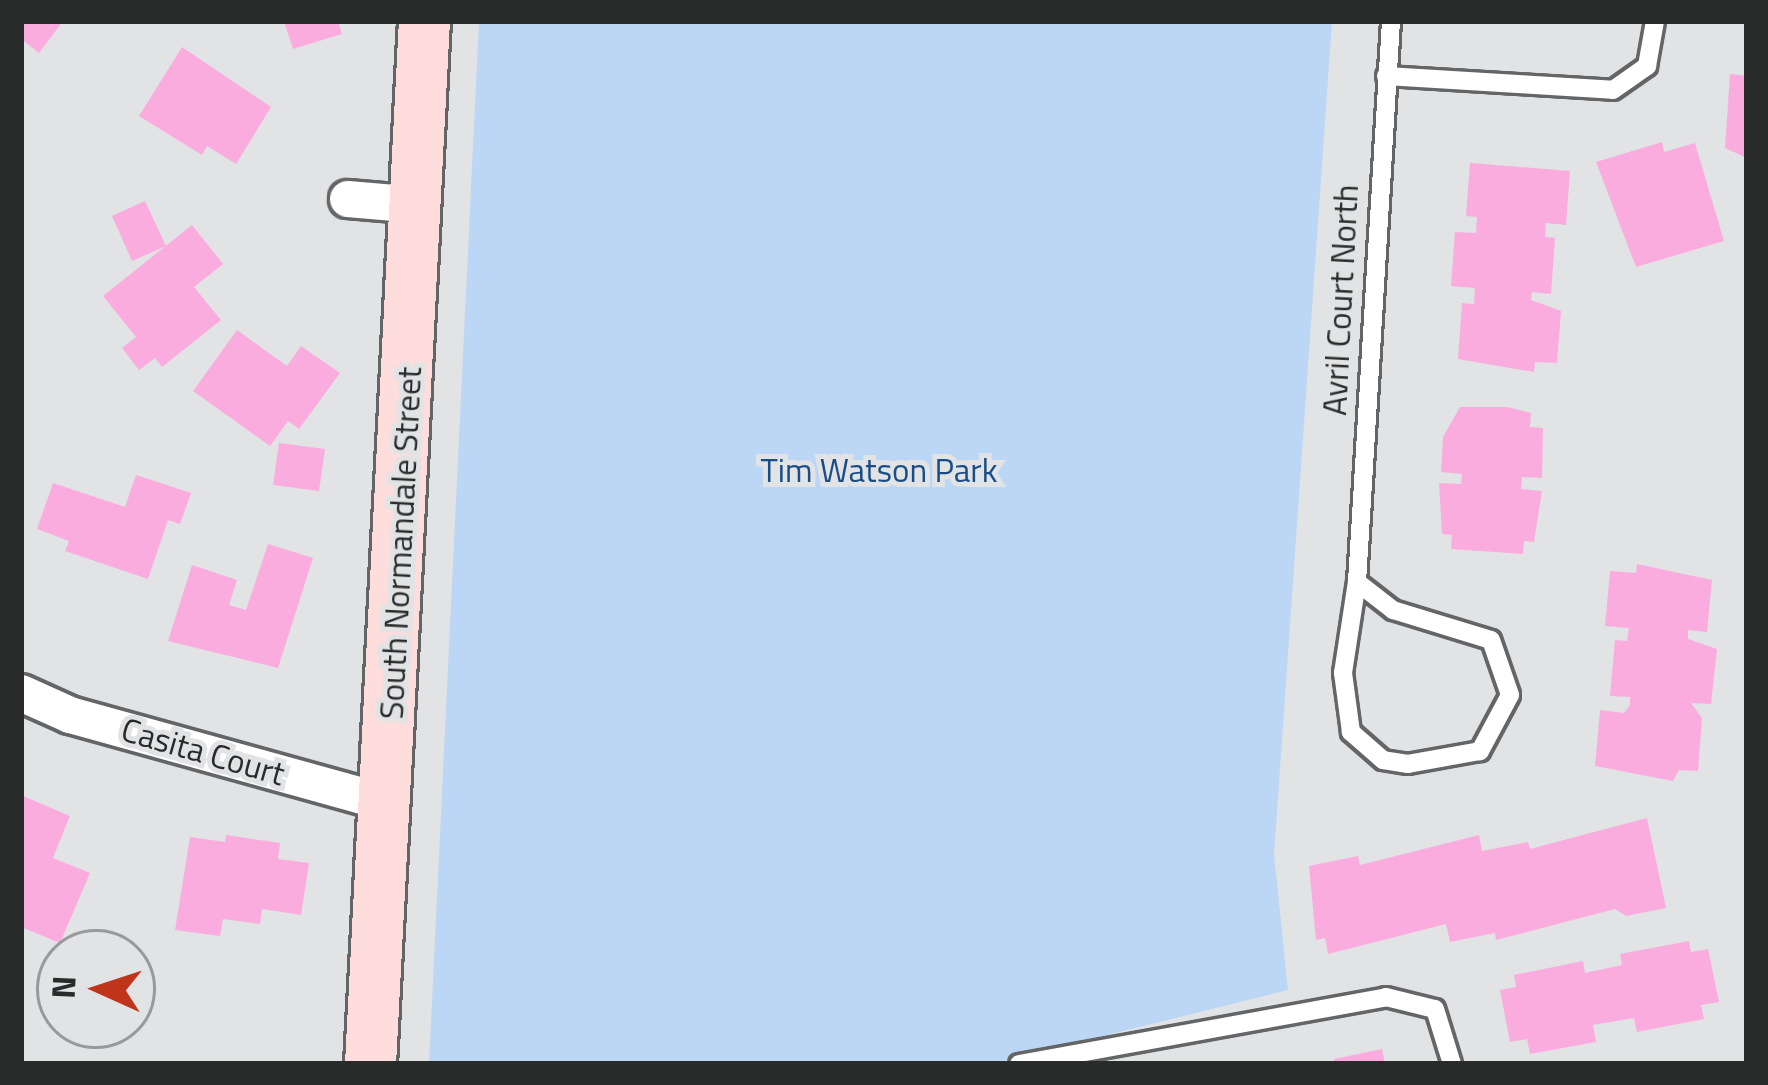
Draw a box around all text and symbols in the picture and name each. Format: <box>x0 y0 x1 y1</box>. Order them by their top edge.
street label: Avril Court North <box>1315 183 1367 417</box>
street label: South Normandale Street <box>372 366 430 720</box>
park label: Tim Watson Park <box>760 451 998 491</box>
street label: Casita Court <box>117 710 289 794</box>
north arrow <box>36 929 156 1049</box>
text: N <box>37 975 89 1000</box>

